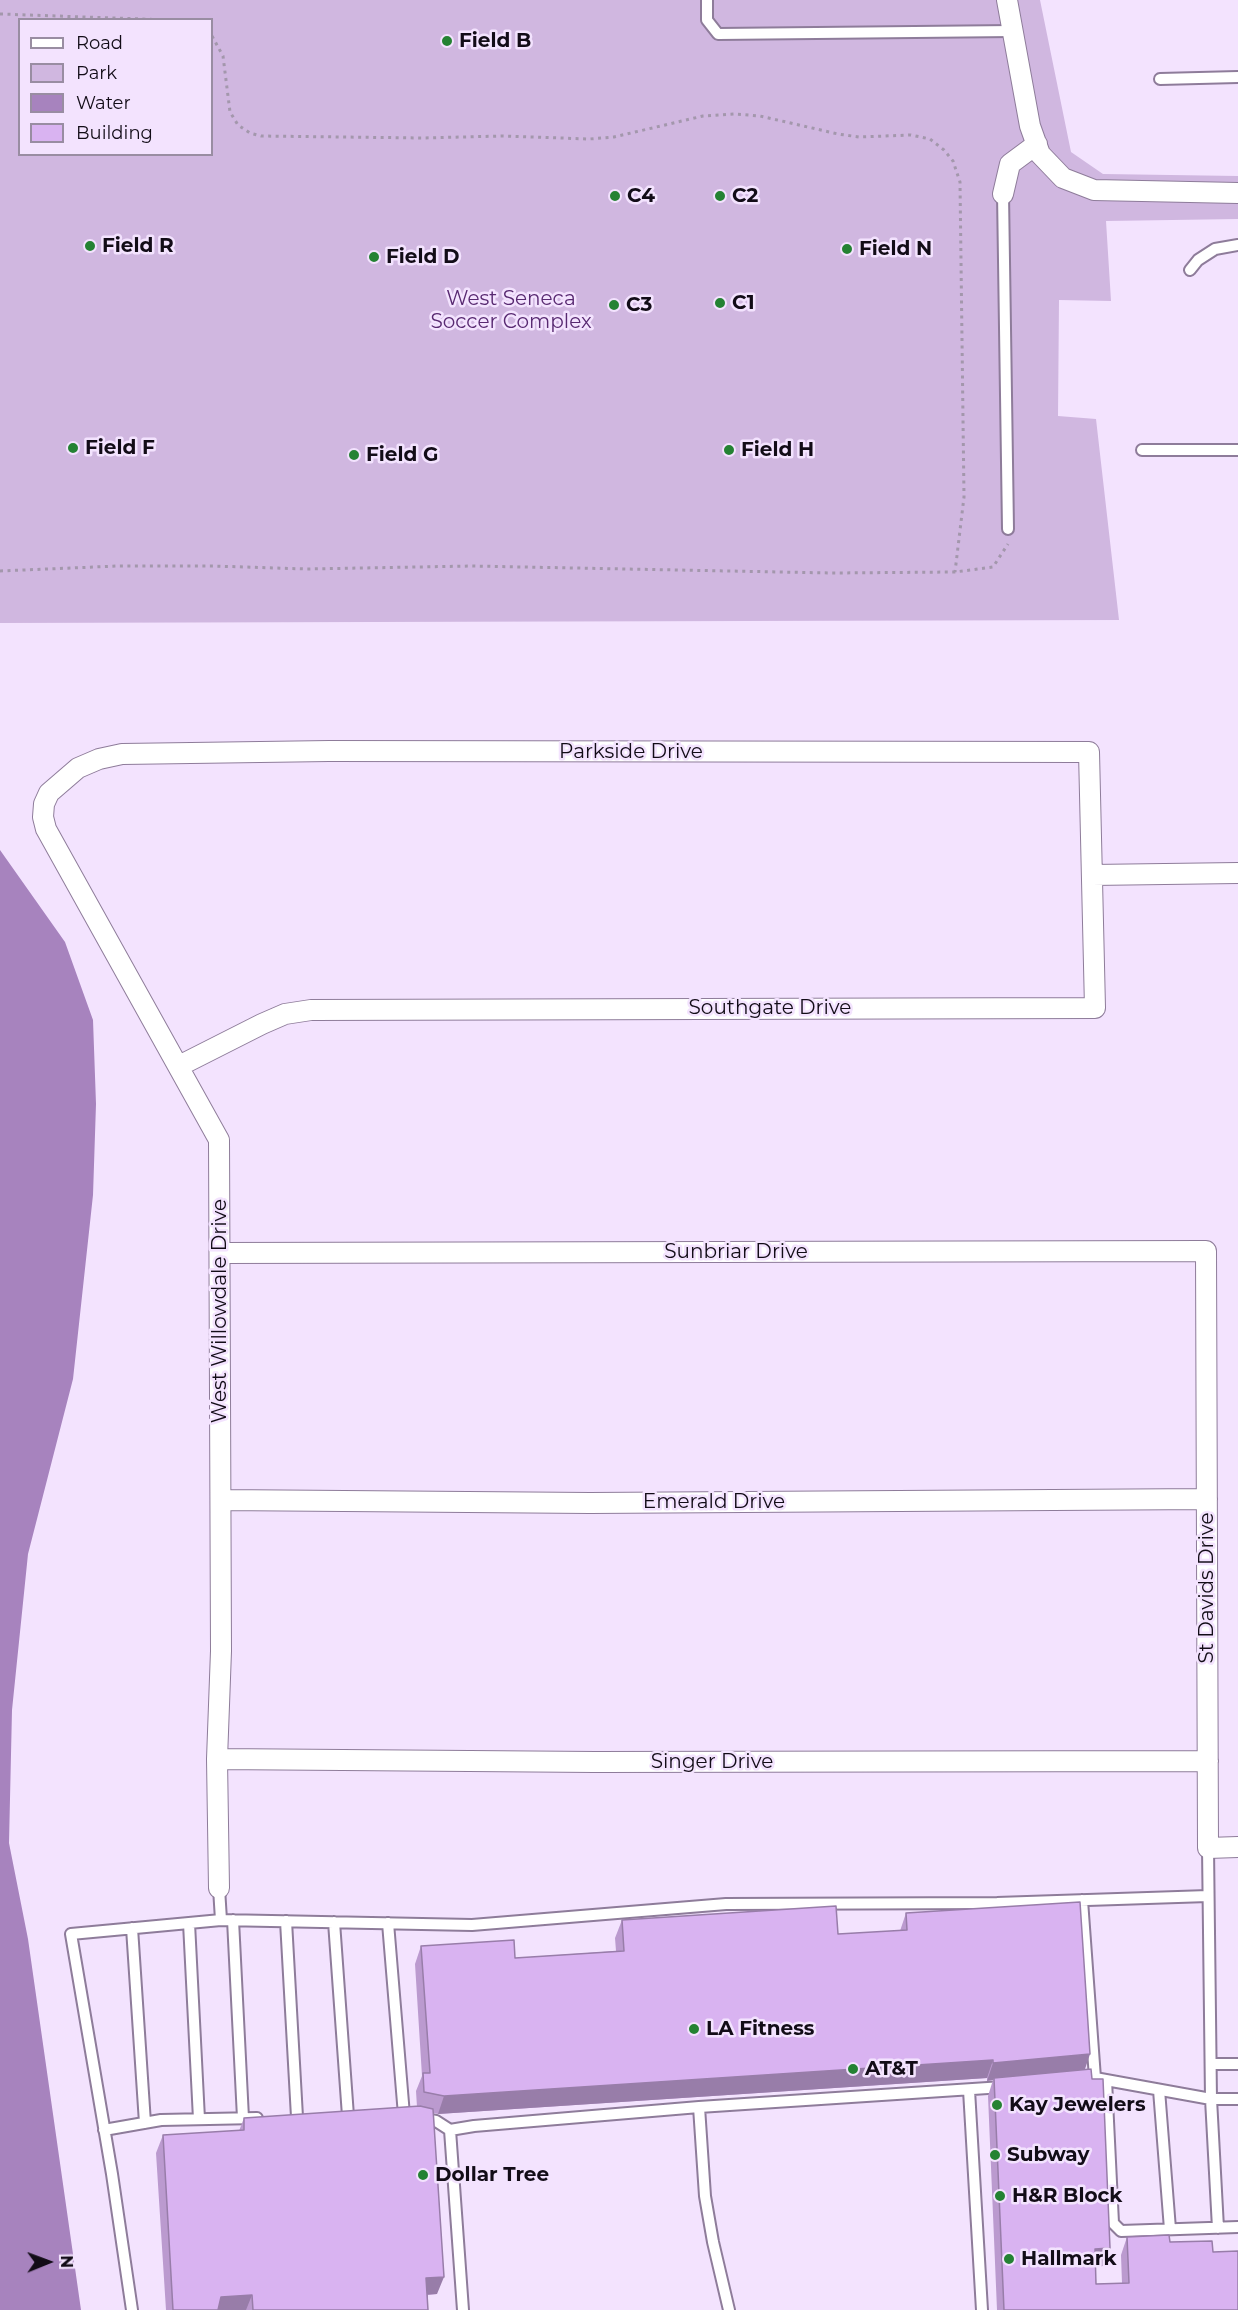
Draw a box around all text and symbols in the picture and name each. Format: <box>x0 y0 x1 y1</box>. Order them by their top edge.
legend <box>18 18 213 156</box>
place label: Field B <box>459 29 531 53</box>
text: Road <box>76 32 123 54</box>
marker: Field B <box>440 34 454 48</box>
text: Park <box>76 62 117 84</box>
text: Water <box>76 92 131 114</box>
text: Building <box>76 122 153 144</box>
place label: C4 <box>627 184 655 208</box>
place label: C2 <box>732 184 758 208</box>
marker: C4 <box>608 189 622 203</box>
marker: C2 <box>713 189 727 203</box>
place label: Field R <box>102 234 174 258</box>
place label: Field N <box>859 237 932 261</box>
marker: Field R <box>83 239 97 253</box>
marker: Field N <box>840 242 854 256</box>
place label: Field D <box>386 245 459 269</box>
marker: Field D <box>367 250 381 264</box>
park label: West Seneca Soccer Complex <box>430 287 592 334</box>
place label: C1 <box>732 291 755 315</box>
place label: C3 <box>626 293 652 317</box>
marker: C1 <box>713 296 727 310</box>
marker: C3 <box>607 298 621 312</box>
place label: Field F <box>85 436 155 460</box>
place label: Field H <box>741 438 814 462</box>
marker: Field F <box>66 441 80 455</box>
place label: Field G <box>366 443 438 467</box>
marker: Field H <box>722 443 736 457</box>
marker: Field G <box>347 448 361 462</box>
street label: Parkside Drive <box>559 740 703 764</box>
street label: Southgate Drive <box>689 996 851 1020</box>
street label: West Willowdale Drive <box>208 1199 232 1423</box>
street label: Sunbriar Drive <box>664 1240 808 1264</box>
street label: Emerald Drive <box>643 1490 785 1514</box>
street label: St Davids Drive <box>1195 1513 1219 1663</box>
street label: Singer Drive <box>651 1750 773 1774</box>
place label: LA Fitness <box>706 2017 814 2041</box>
marker: LA Fitness <box>687 2022 701 2036</box>
place label: AT&T <box>865 2057 918 2081</box>
marker: AT&T <box>846 2062 860 2076</box>
place label: Kay Jewelers <box>1009 2093 1146 2117</box>
marker: Kay Jewelers <box>990 2098 1004 2112</box>
place label: Subway <box>1007 2143 1089 2167</box>
marker: Subway <box>988 2148 1002 2162</box>
place label: Dollar Tree <box>435 2163 549 2187</box>
marker: Dollar Tree <box>416 2168 430 2182</box>
place label: H&R Block <box>1012 2184 1122 2208</box>
marker: H&R Block <box>993 2189 1007 2203</box>
north arrow <box>18 2232 78 2292</box>
place label: Hallmark <box>1021 2247 1117 2271</box>
marker: Hallmark <box>1002 2252 1016 2266</box>
text: N <box>57 2255 76 2268</box>

